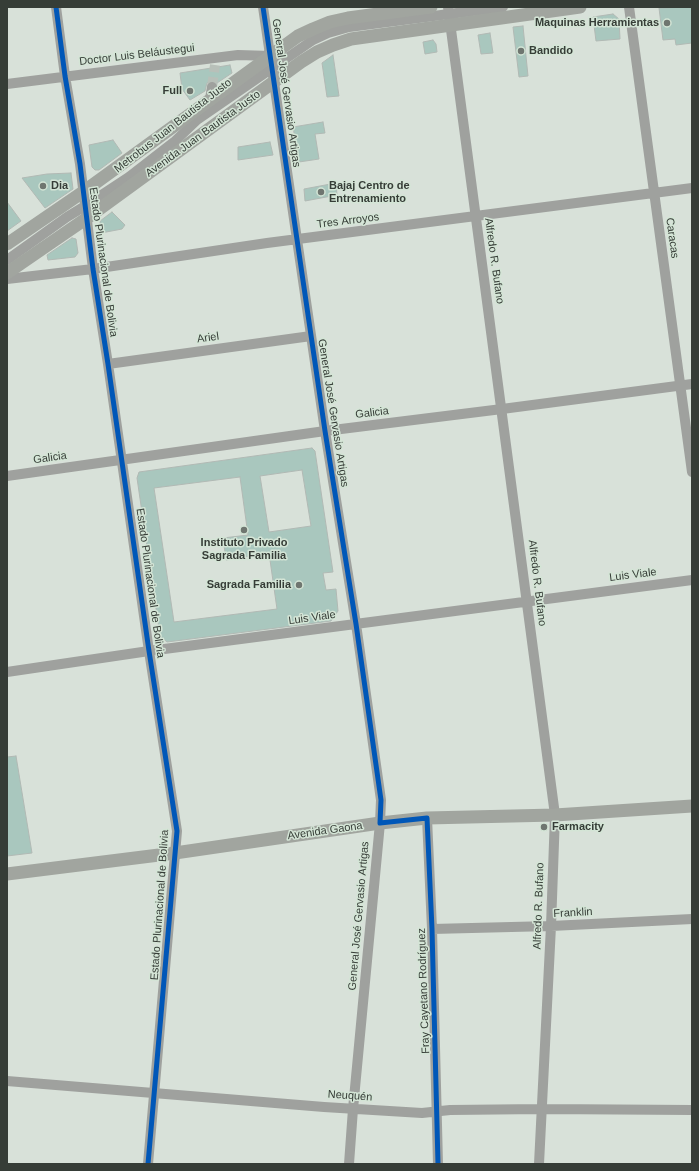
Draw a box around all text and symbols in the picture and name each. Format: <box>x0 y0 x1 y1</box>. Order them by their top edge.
place label: Maquinas Herramientas <box>535 16 659 30</box>
street label: General José Gervasio Artigas <box>269 18 303 168</box>
marker: Maquinas Herramientas <box>662 18 672 28</box>
street label: Doctor Luis Beláustegui <box>79 41 195 69</box>
place label: Bandido <box>529 44 573 58</box>
marker: Bandido <box>516 46 526 56</box>
street label: Metrobus Juan Bautista Justo <box>112 76 234 176</box>
place label: Full <box>162 84 182 98</box>
marker: Full <box>185 86 195 96</box>
street label: Avenida Juan Bautista Justo <box>143 88 263 180</box>
place label: Dia <box>51 179 68 193</box>
place label: Bajaj Centro de Entrenamiento <box>329 179 410 205</box>
marker: Dia <box>38 181 48 191</box>
street label: Estado Plurinacional de Bolivia <box>86 186 120 338</box>
marker: Bajaj Centro de Entrenamiento <box>316 187 326 197</box>
street label: Tres Arroyos <box>316 211 380 231</box>
street label: Alfredo R. Bufano <box>481 217 507 305</box>
street label: Caracas <box>663 217 681 259</box>
street label: Ariel <box>196 330 220 346</box>
street label: General José Gervasio Artigas <box>315 338 351 488</box>
street label: Galicia <box>355 404 389 422</box>
street label: Galicia <box>32 449 68 467</box>
street label: Estado Plurinacional de Bolivia <box>133 507 167 659</box>
marker: Instituto Privado Sagrada Familia <box>239 525 249 535</box>
place label: Instituto Privado Sagrada Familia <box>201 536 287 562</box>
street label: Alfredo R. Bufano <box>525 539 549 627</box>
street label: Luis Viale <box>609 566 657 584</box>
place label: Sagrada Familia <box>207 578 291 592</box>
marker: Sagrada Familia <box>294 580 304 590</box>
street label: Luis Viale <box>288 608 336 628</box>
street label: Avenida Gaona <box>287 819 363 843</box>
place label: Farmacity <box>552 820 604 834</box>
marker: Farmacity <box>539 822 549 832</box>
street label: Estado Plurinacional de Bolivia <box>148 829 172 981</box>
street label: General José Gervasio Artigas <box>346 841 372 991</box>
street label: Alfredo R. Bufano <box>531 862 547 950</box>
street label: Franklin <box>553 905 593 921</box>
street label: Fray Cayetano Rodríguez <box>415 928 433 1054</box>
street label: Neuquén <box>327 1088 373 1104</box>

